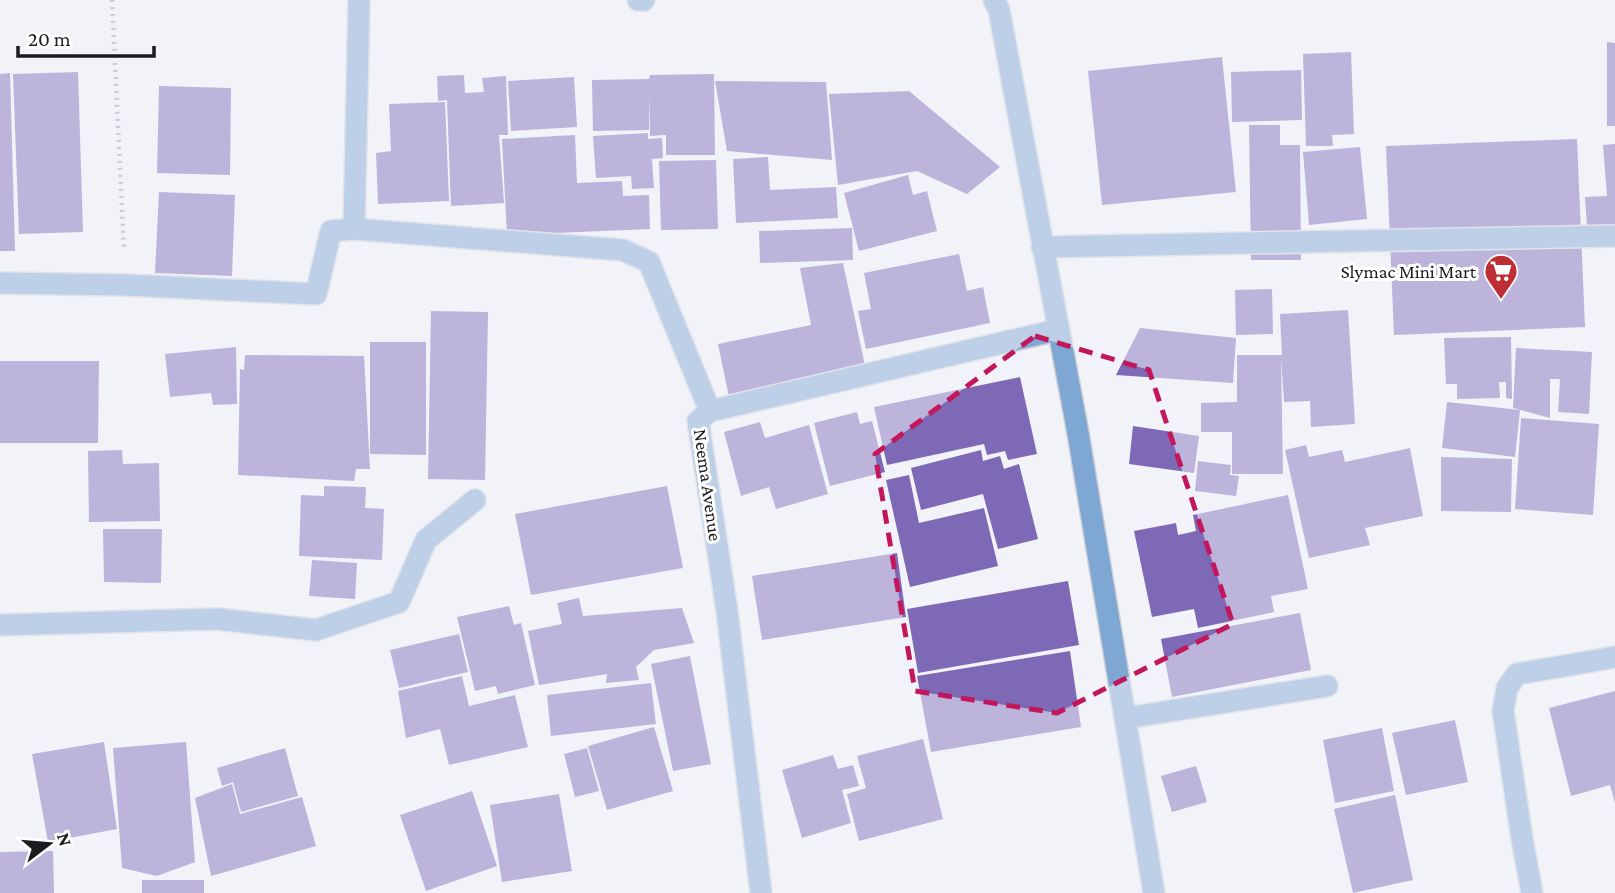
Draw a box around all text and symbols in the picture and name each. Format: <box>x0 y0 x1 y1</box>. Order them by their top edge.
scale bar <box>18 14 154 58</box>
text: 20 m <box>28 27 71 51</box>
supermarket icon: Slymac Mini Mart <box>1482 252 1520 301</box>
place label: Slymac Mini Mart <box>1341 261 1477 282</box>
street label: Neema Avenue <box>690 428 726 542</box>
north arrow <box>14 809 84 879</box>
text: N <box>53 830 77 849</box>

